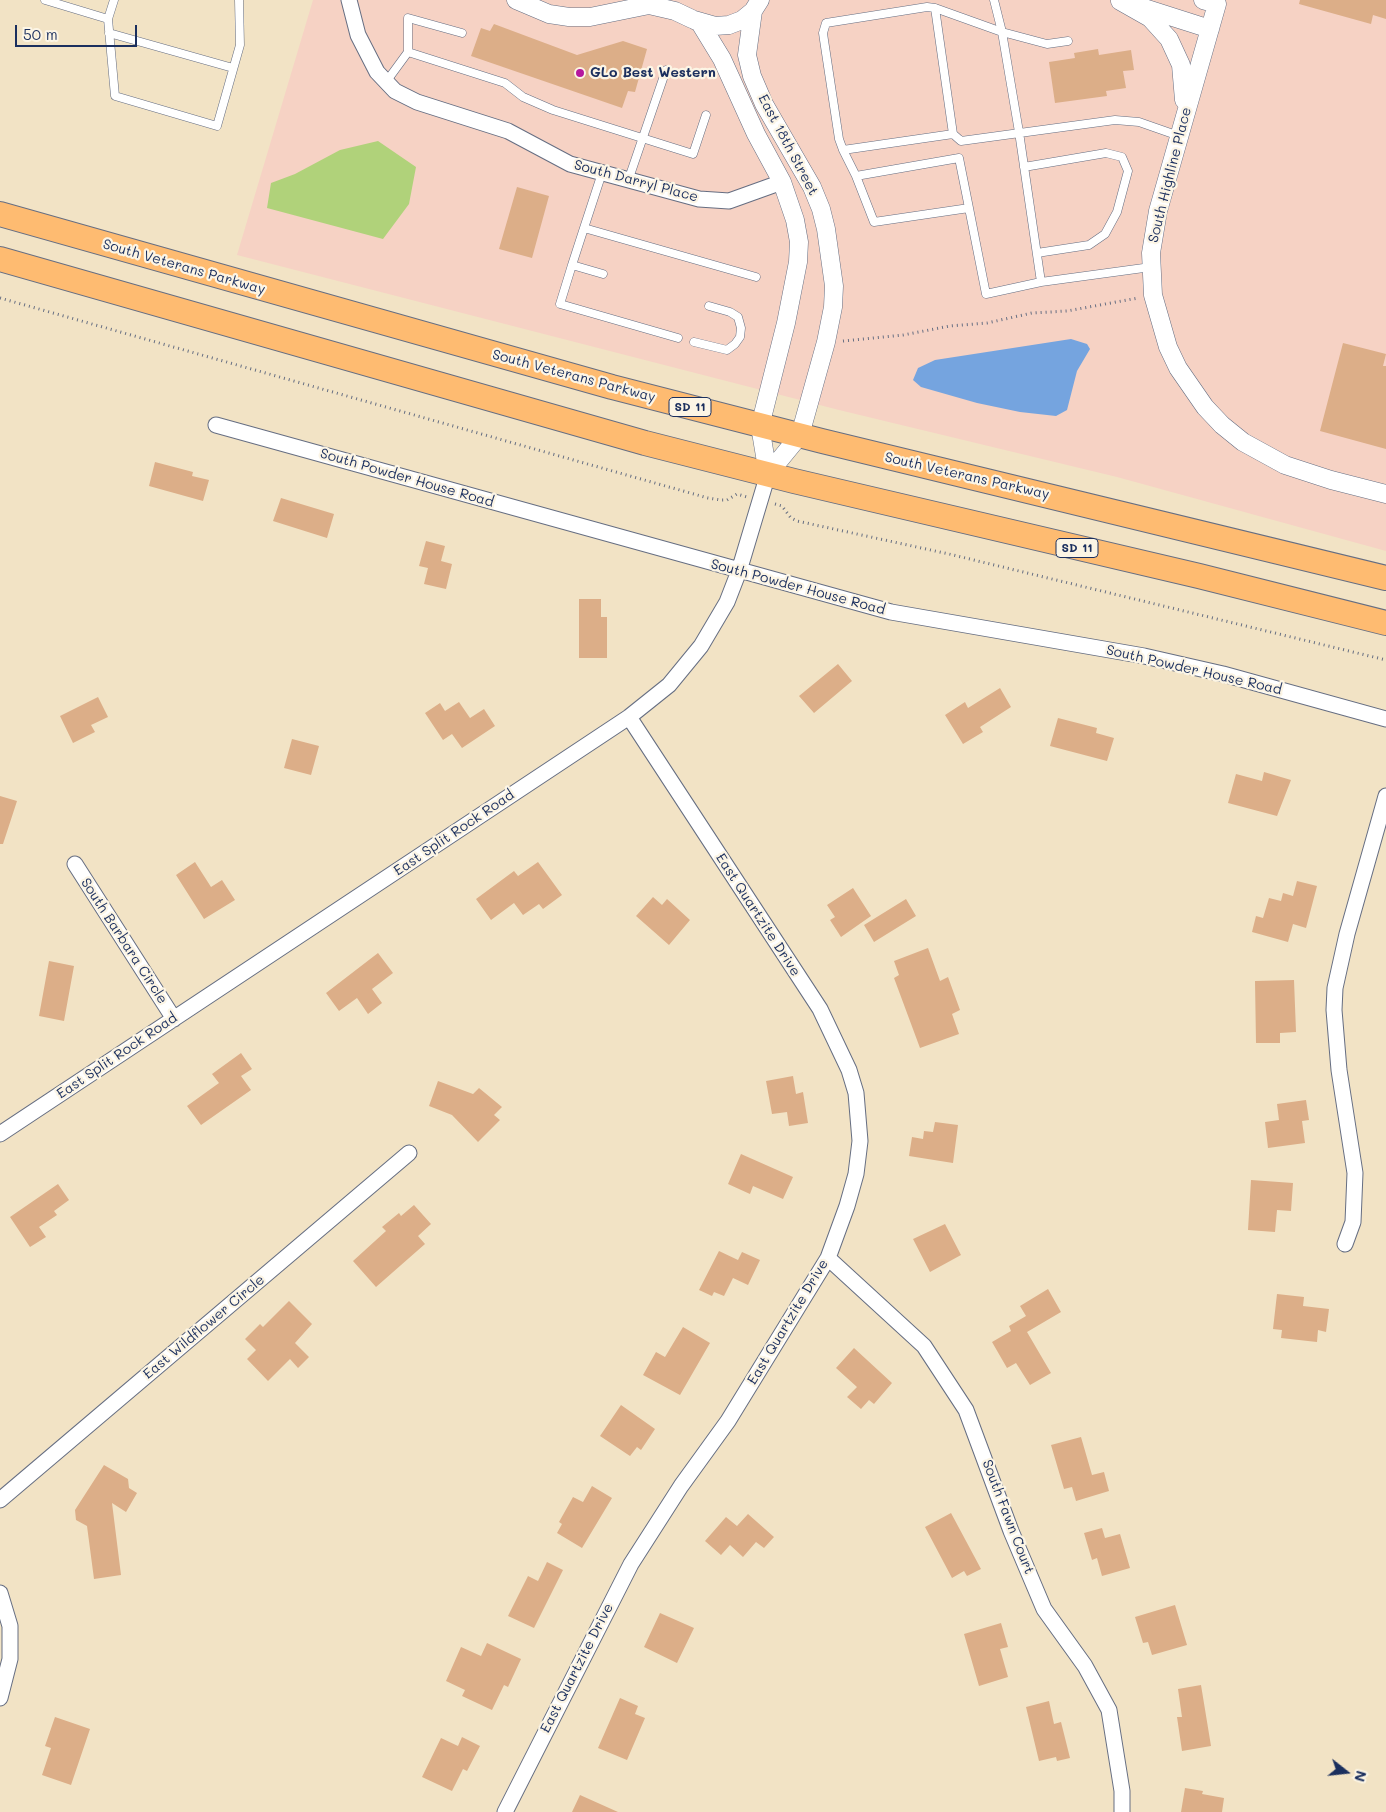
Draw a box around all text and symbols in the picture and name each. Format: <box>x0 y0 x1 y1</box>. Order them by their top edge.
scale bar <box>18 15 140 47</box>
text: 50 m <box>23 24 58 44</box>
place label: GLo Best Western <box>590 65 716 81</box>
marker: GLo Best Western <box>574 67 586 79</box>
street label: East 18th Street <box>754 92 822 198</box>
street label: South Highline Place <box>1145 106 1195 244</box>
street label: South Darryl Place <box>572 156 700 206</box>
street label: South Veterans Parkway <box>101 236 267 298</box>
street label: South Veterans Parkway <box>491 346 657 406</box>
road number: SD 11 <box>669 398 711 417</box>
street label: South Powder House Road <box>318 445 496 511</box>
street label: South Veterans Parkway <box>883 449 1051 503</box>
road number: SD 11 <box>1056 538 1098 558</box>
street label: South Powder House Road <box>709 556 887 618</box>
street label: South Powder House Road <box>1104 642 1284 698</box>
street label: East Split Rock Road <box>391 786 517 880</box>
street label: East Quartzite Drive <box>712 850 804 980</box>
street label: South Barbara Circle <box>77 875 171 1007</box>
street label: East Split Rock Road <box>54 1009 180 1103</box>
street label: East Quartzite Drive <box>744 1256 832 1388</box>
street label: East Wildflower Circle <box>140 1271 268 1383</box>
street label: South Fawn Court <box>978 1457 1038 1577</box>
street label: East Quartzite Drive <box>537 1600 617 1736</box>
north arrow <box>1321 1747 1371 1797</box>
text: N <box>1350 1769 1372 1784</box>

